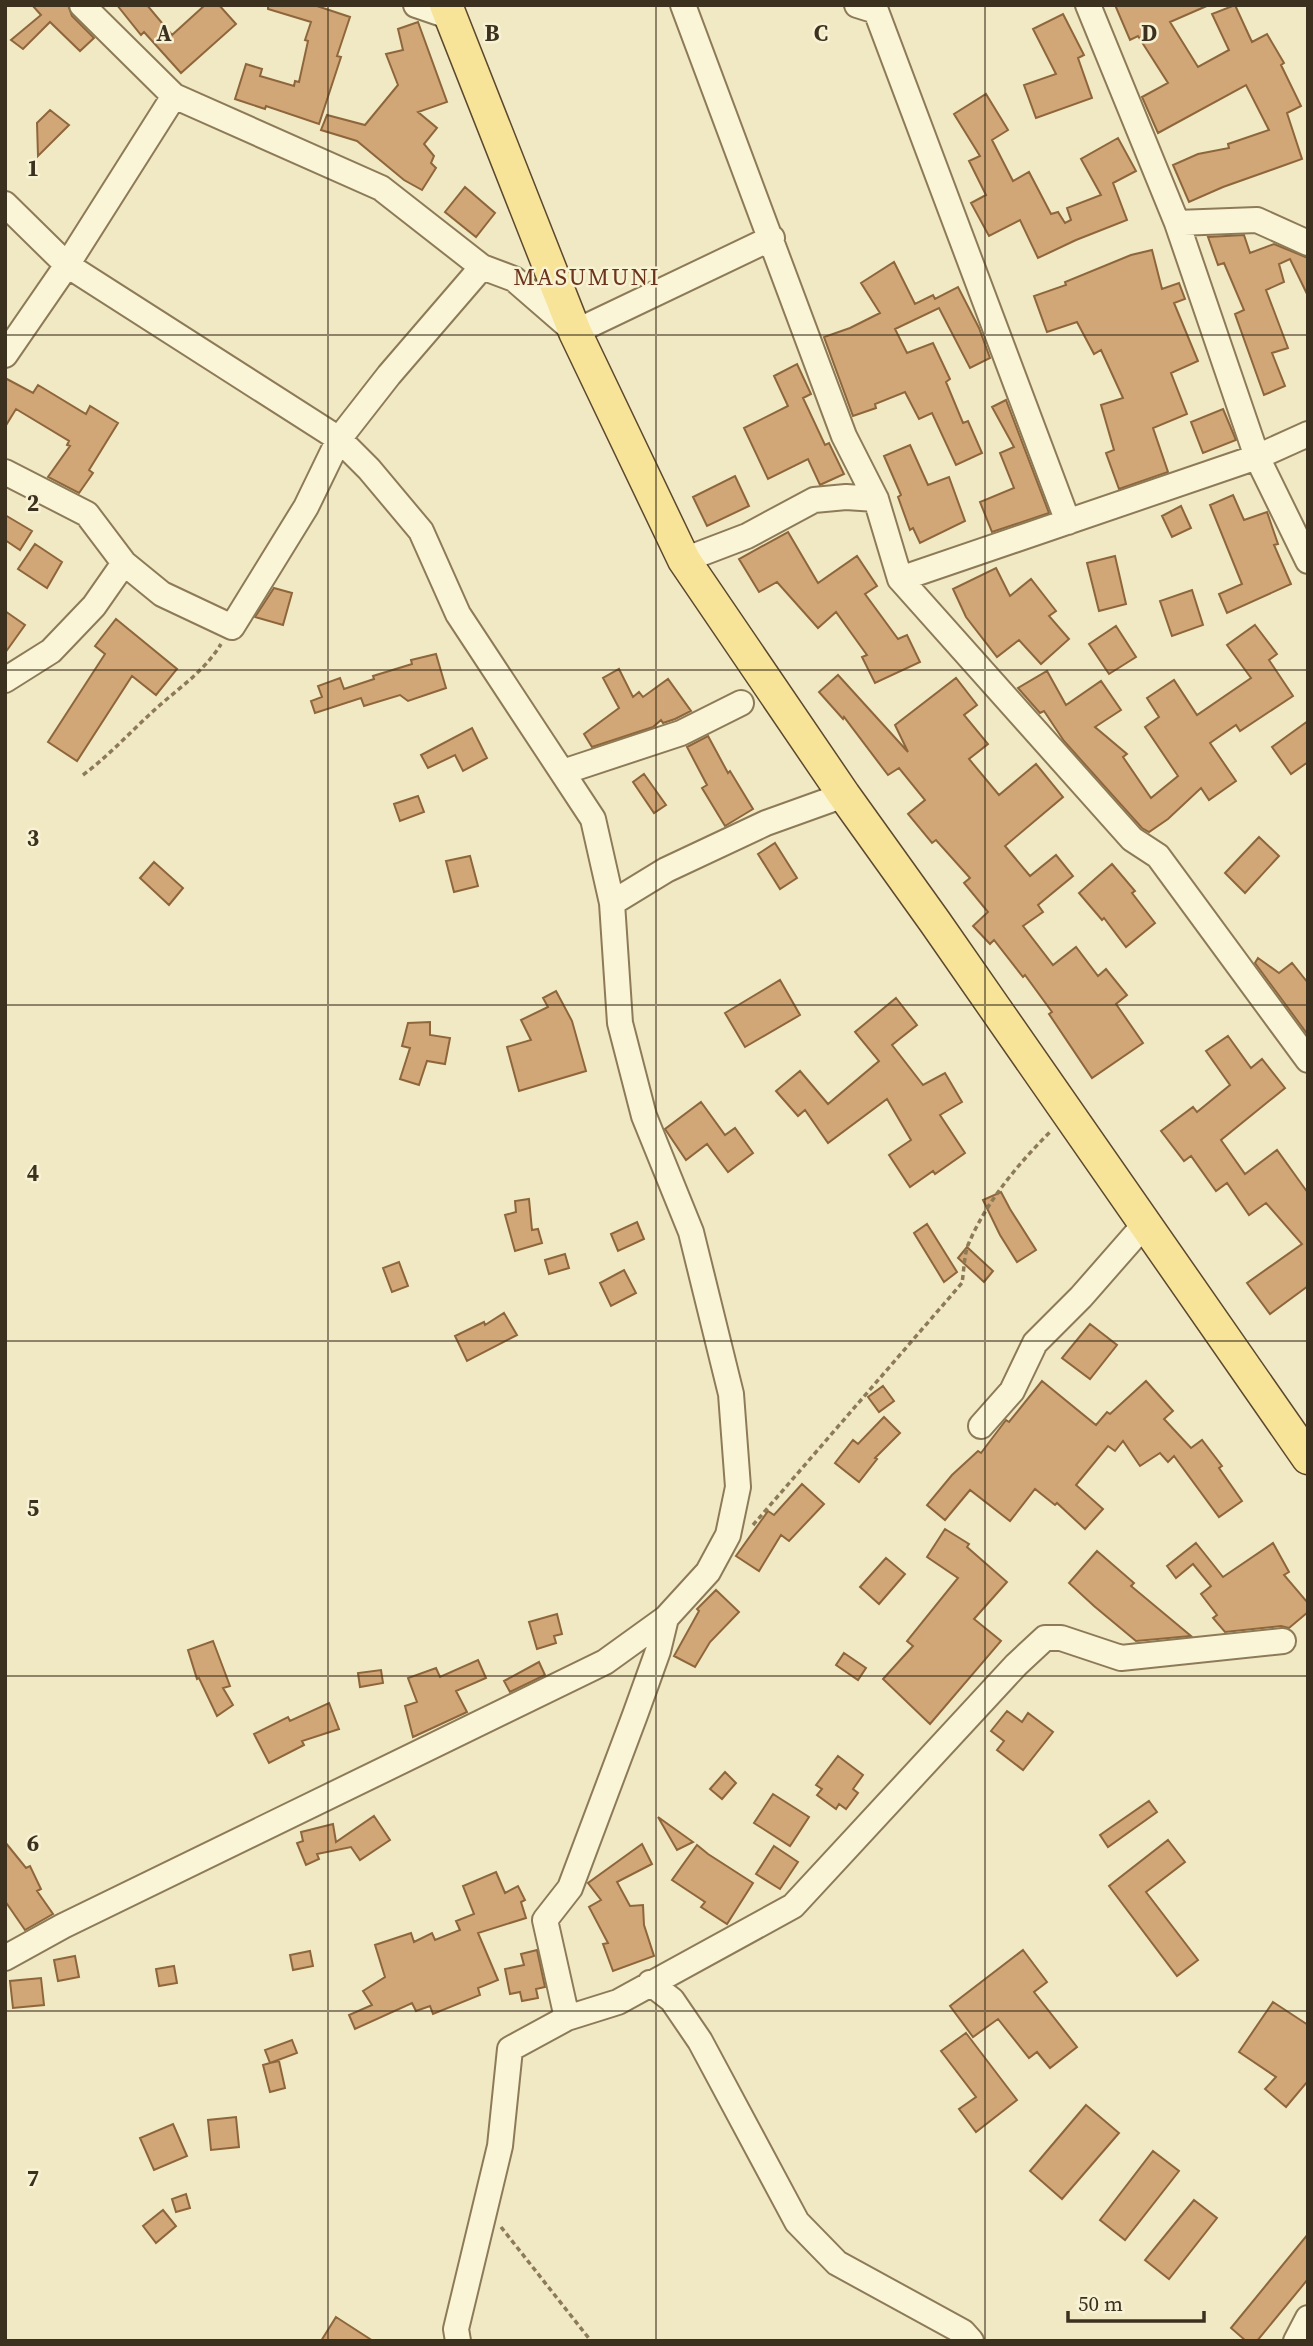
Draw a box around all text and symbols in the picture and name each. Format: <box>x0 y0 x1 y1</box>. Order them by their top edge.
text: A <box>156 17 172 49</box>
text: B <box>485 17 500 49</box>
text: C <box>814 17 828 49</box>
text: D <box>1141 17 1157 49</box>
text: 1 <box>27 152 39 184</box>
district label: MASUMUNI <box>513 260 661 293</box>
text: 2 <box>27 487 39 519</box>
text: 3 <box>27 822 39 854</box>
text: 4 <box>27 1157 39 1189</box>
text: 5 <box>27 1492 39 1524</box>
text: 6 <box>27 1827 39 1859</box>
text: 7 <box>27 2162 39 2194</box>
scale bar <box>1068 2280 1204 2324</box>
text: 50 m <box>1078 2289 1123 2318</box>

